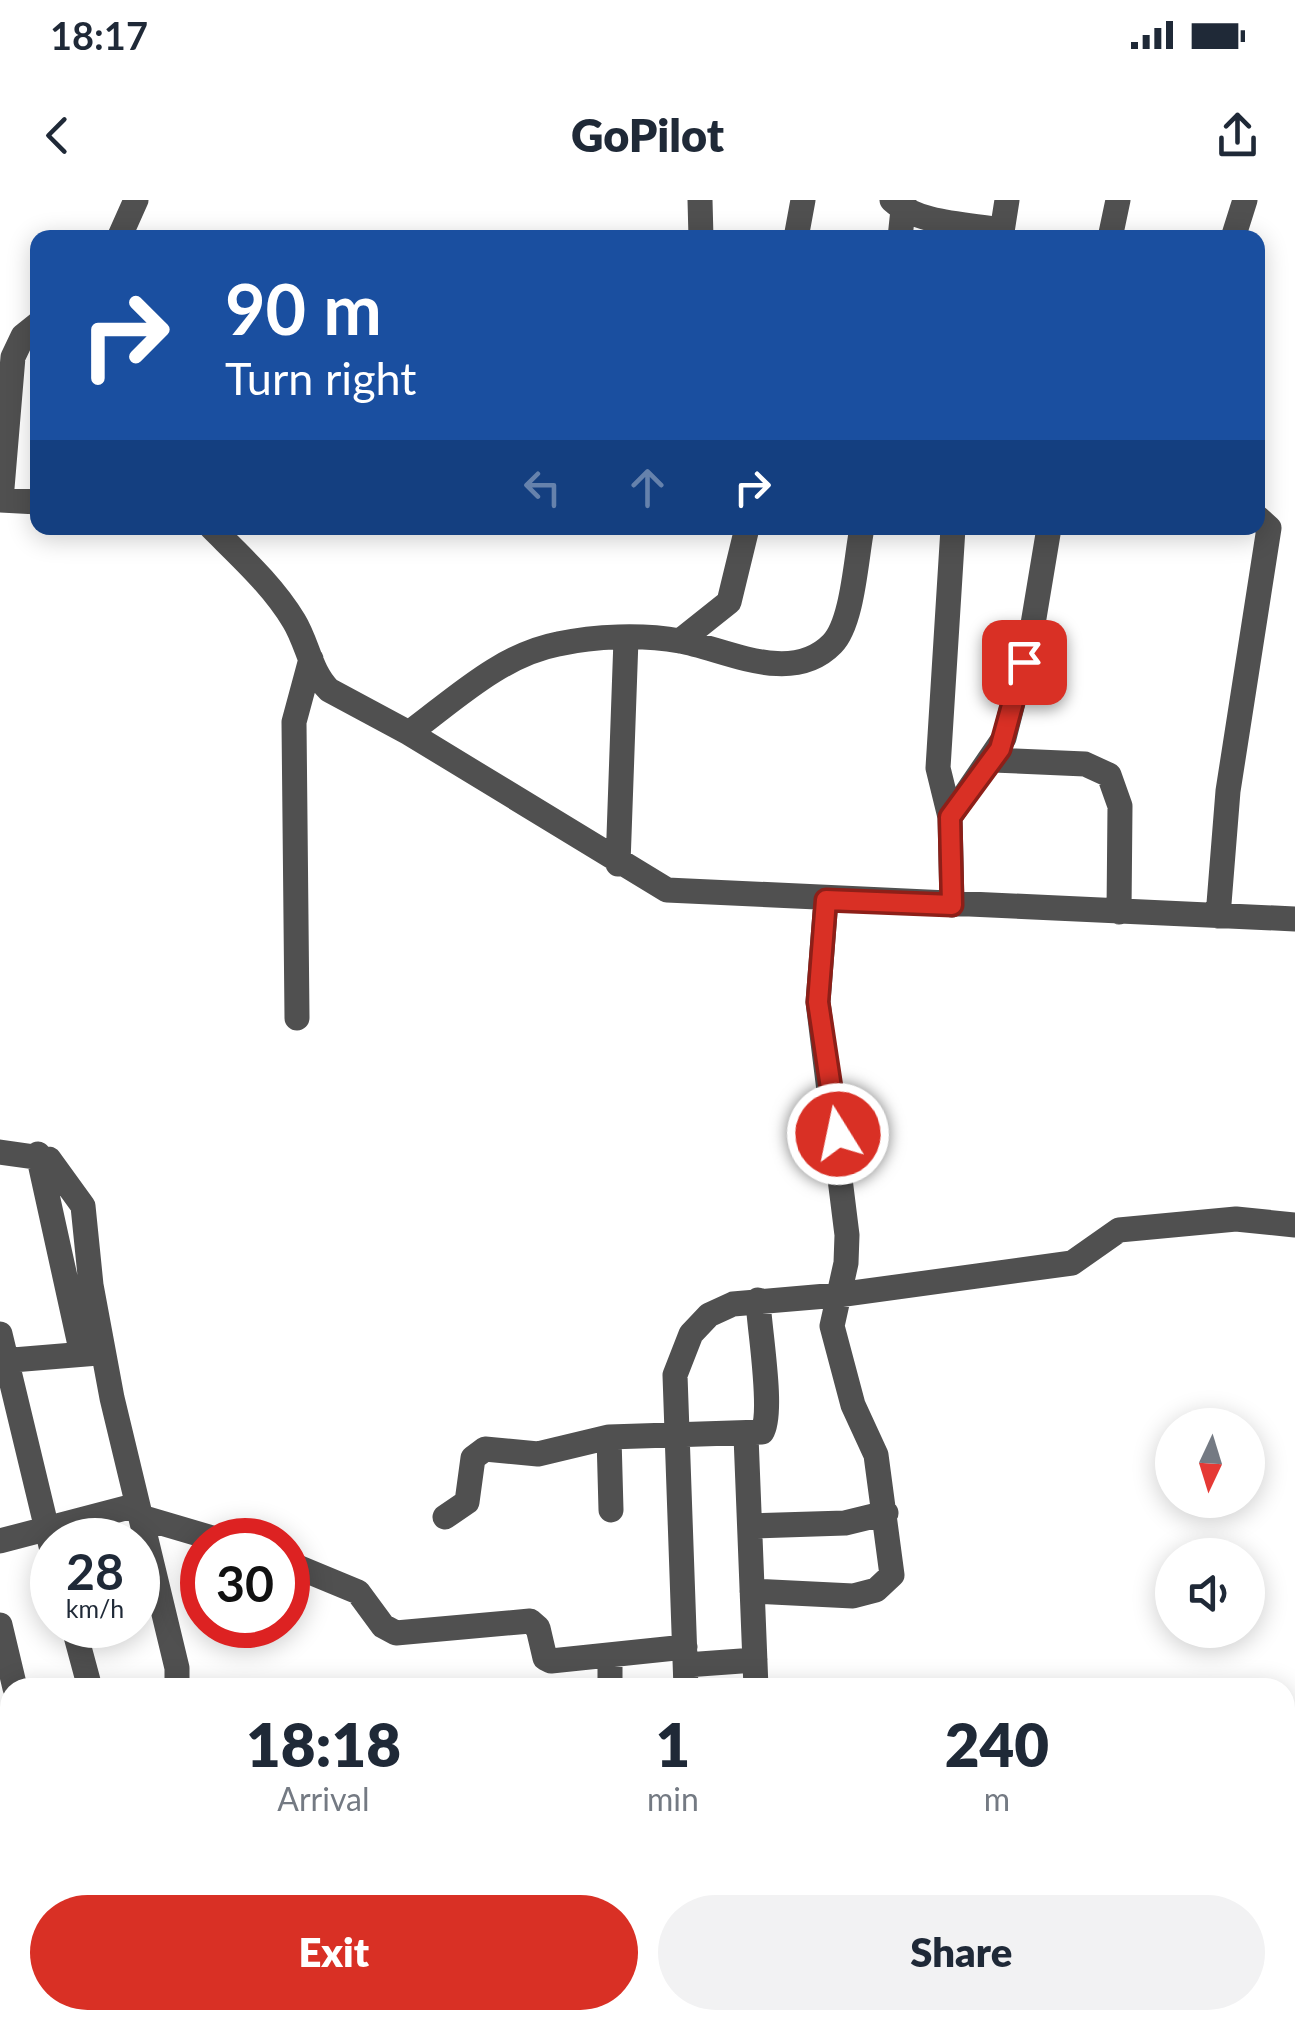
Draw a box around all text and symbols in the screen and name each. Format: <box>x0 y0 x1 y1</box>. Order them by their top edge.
text: 18:17 <box>50 12 148 58</box>
icon: back <box>30 108 85 163</box>
text: GoPilot <box>571 108 724 162</box>
icon: share <box>1210 108 1265 163</box>
text: 90 m <box>225 266 382 350</box>
icon: right <box>60 270 190 400</box>
text: Turn right <box>225 351 416 405</box>
icon: left <box>515 460 570 515</box>
icon: ahead <box>620 460 675 515</box>
icon: right <box>725 460 780 515</box>
pin <box>982 620 1067 705</box>
icon: arrive <box>997 635 1052 690</box>
position arrow <box>786 1082 890 1186</box>
north arrow <box>1155 1408 1265 1518</box>
map controls <box>1155 1408 1265 1648</box>
speed limit sign: 30 <box>180 1518 310 1648</box>
button: sound <box>1155 1538 1265 1648</box>
text: 28 <box>66 1541 124 1601</box>
text: km/h <box>66 1593 124 1623</box>
text: 18:18 <box>246 1708 401 1780</box>
text: 1 <box>655 1708 690 1780</box>
text: 240 <box>945 1708 1049 1780</box>
text: Arrival <box>277 1779 370 1818</box>
text: min <box>647 1779 699 1818</box>
text: m <box>984 1779 1010 1818</box>
button: Exit <box>30 1895 638 2010</box>
button: Share <box>658 1895 1265 2010</box>

